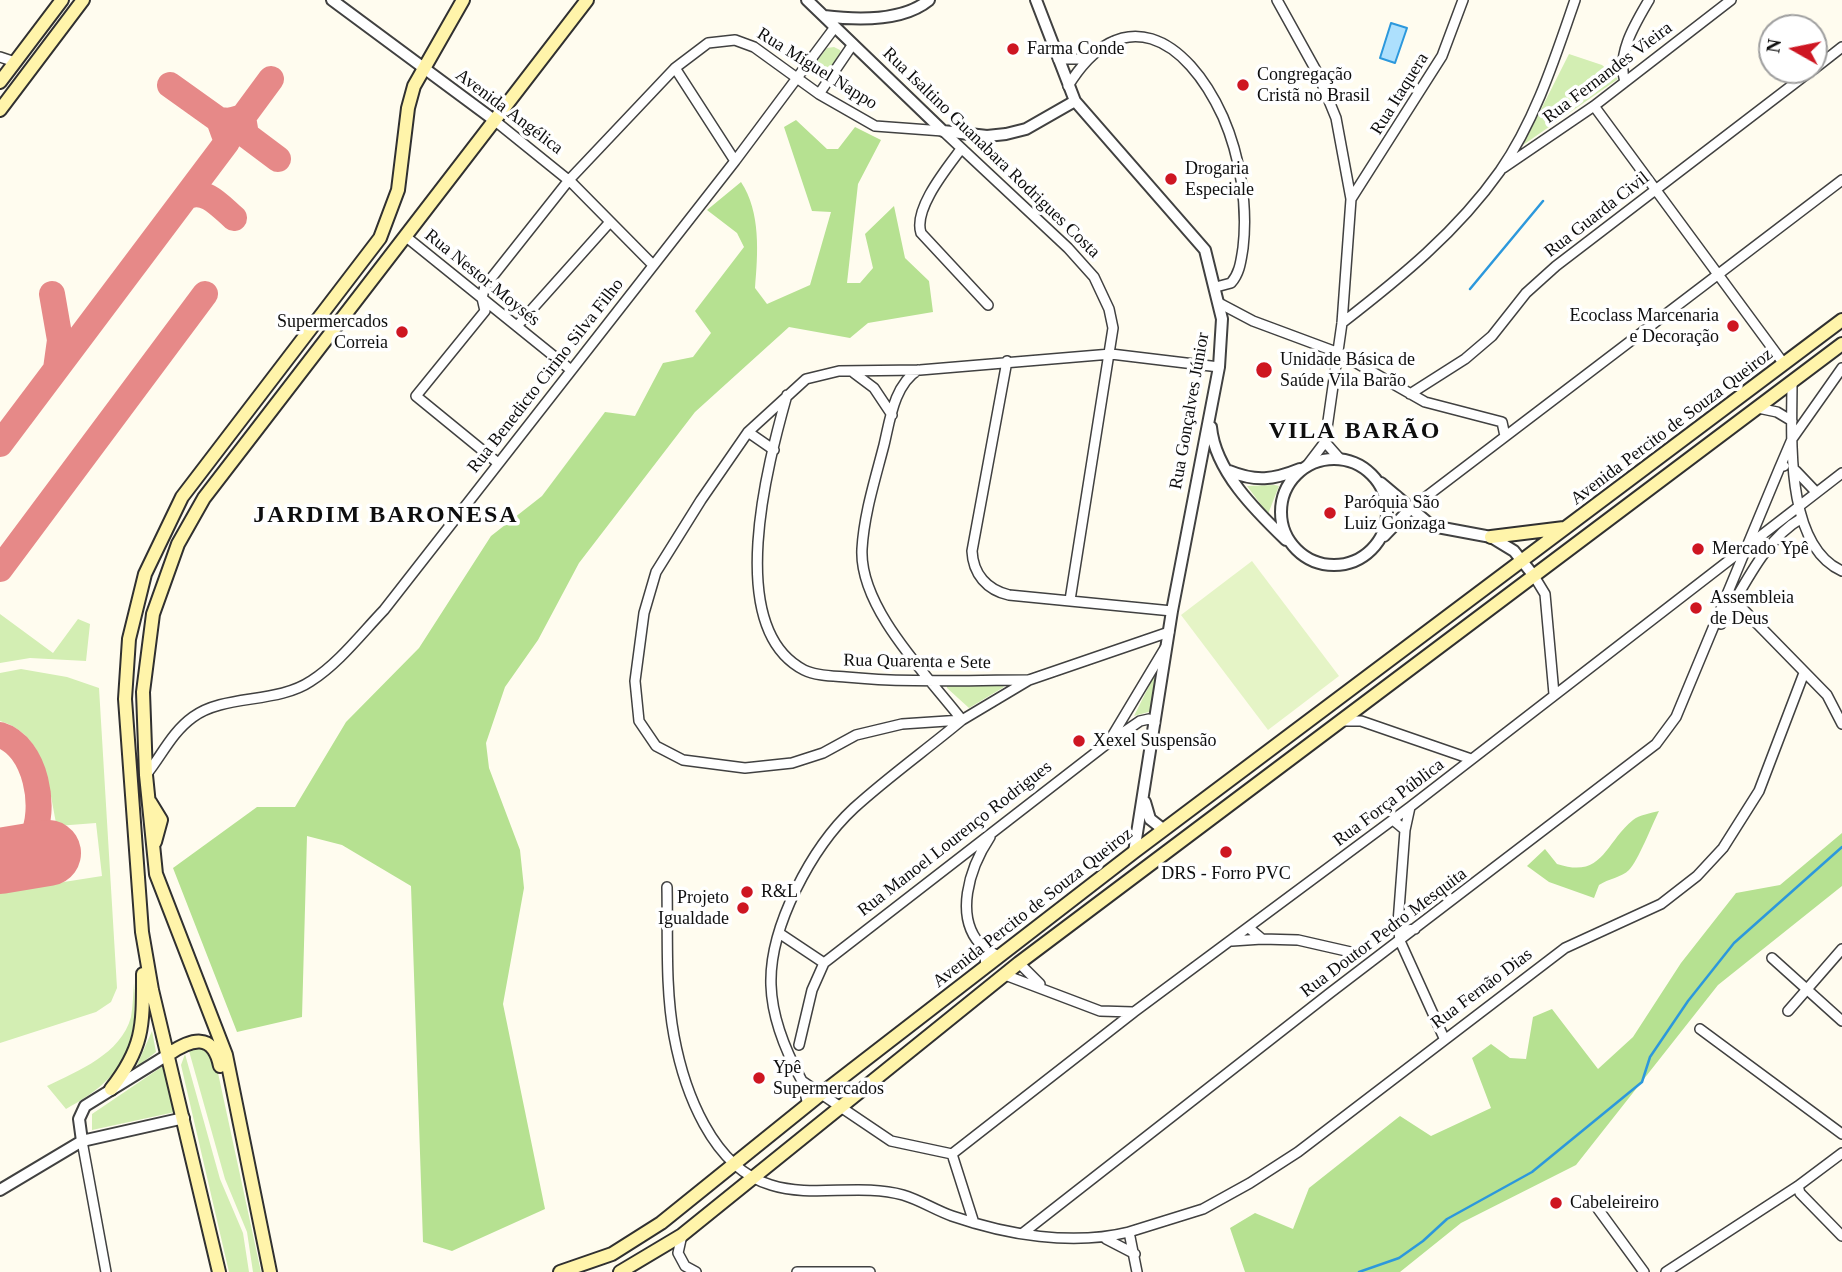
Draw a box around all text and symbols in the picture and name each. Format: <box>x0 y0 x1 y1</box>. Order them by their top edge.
north arrow <box>1758 14 1828 84</box>
street label: Rua Fernandes Vieira <box>1539 17 1677 129</box>
street label: Rua Miguel Nappo <box>753 23 881 115</box>
place label: Farma Conde <box>1027 38 1124 60</box>
text: N <box>1762 38 1785 54</box>
marker: Farma Conde <box>1005 41 1021 57</box>
street label: Rua Isaltino Guanabara Rodrigues Costa <box>878 43 1104 263</box>
street label: Rua Itaquera <box>1366 49 1434 139</box>
place label: Congregação Cristã no Brasil <box>1257 64 1370 106</box>
street label: Avenida Angélica <box>451 65 567 159</box>
marker: Congregação Cristã no Brasil <box>1235 77 1251 93</box>
place label: Drogaria Especiale <box>1185 158 1254 200</box>
street label: Rua Guarda Civil <box>1540 167 1654 263</box>
marker: Drogaria Especiale <box>1163 171 1179 187</box>
street label: Rua Nestor Moysés <box>420 225 544 331</box>
street label: Rua Benedicto Cirino Silva Filho <box>463 274 629 478</box>
place label: Ecoclass Marcenaria e Decoração <box>1570 305 1719 348</box>
place label: Supermercados Correia <box>277 311 388 354</box>
marker: Ecoclass Marcenaria e Decoração <box>1725 318 1741 334</box>
marker: Supermercados Correia <box>394 324 410 340</box>
street label: Rua Gonçalves Júnior <box>1166 331 1214 491</box>
street label: Avenida Percito de Souza Queiroz <box>1567 344 1777 510</box>
place label: Unidade Básica de Saúde Vila Barão <box>1280 349 1415 392</box>
marker: Unidade Básica de Saúde Vila Barão <box>1254 360 1274 380</box>
district label: VILA BARÃO <box>1270 418 1440 446</box>
place label: Paróquia São Luiz Gonzaga <box>1344 492 1445 534</box>
district label: JARDIM BARONESA <box>255 502 517 530</box>
marker: Paróquia São Luiz Gonzaga <box>1322 505 1338 521</box>
place label: Mercado Ypê <box>1712 538 1809 560</box>
marker: Mercado Ypê <box>1690 541 1706 557</box>
place label: Assembleia de Deus <box>1710 587 1794 630</box>
marker: Assembleia de Deus <box>1688 600 1704 616</box>
street label: Rua Quarenta e Sete <box>843 650 991 674</box>
place label: Xexel Suspensão <box>1093 730 1216 752</box>
marker: Xexel Suspensão <box>1071 733 1087 749</box>
street label: Rua Força Pública <box>1329 754 1449 852</box>
street label: Rua Manoel Lourenço Rodrigues <box>854 756 1056 922</box>
street label: Avenida Percito de Souza Queiroz <box>929 823 1137 993</box>
marker: DRS - Forro PVC <box>1218 844 1234 860</box>
place label: DRS - Forro PVC <box>1161 863 1291 885</box>
street label: Rua Doutor Pedro Mesquita <box>1297 863 1471 1003</box>
place label: R&L <box>761 881 798 903</box>
marker: R&L <box>739 884 755 900</box>
place label: Projeto Igualdade <box>658 887 729 930</box>
marker: Projeto Igualdade <box>735 900 751 916</box>
street label: Rua Fernão Dias <box>1427 944 1537 1034</box>
place label: Ypê Supermercados <box>773 1057 884 1100</box>
marker: Ypê Supermercados <box>751 1070 767 1086</box>
place label: Cabeleireiro <box>1570 1192 1659 1214</box>
marker: Cabeleireiro <box>1548 1195 1564 1211</box>

